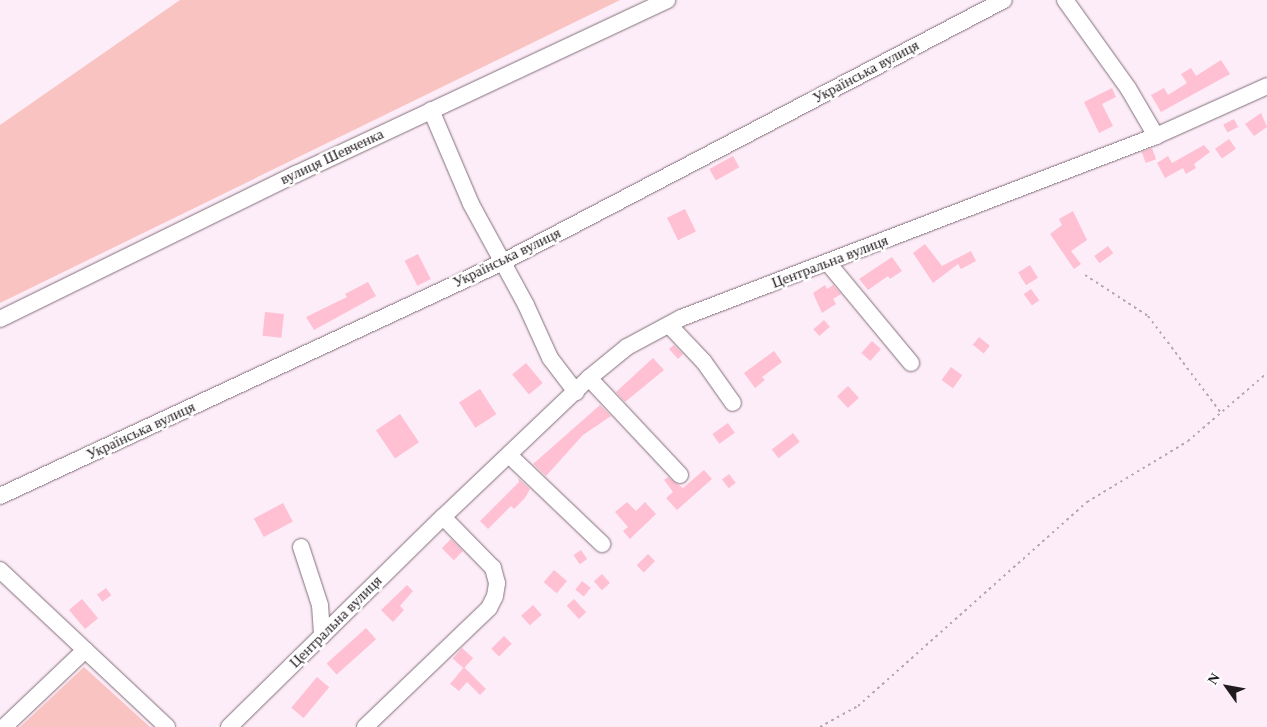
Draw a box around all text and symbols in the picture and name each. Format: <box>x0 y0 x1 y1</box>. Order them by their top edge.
street label: Українська вулиця <box>810 36 922 108</box>
street label: вулиця Шевченка <box>278 125 386 189</box>
street label: Українська вулиця <box>450 224 564 292</box>
street label: Центральна вулиця <box>769 232 891 292</box>
street label: Українська вулиця <box>84 398 198 464</box>
street label: Центральна вулиця <box>286 572 386 672</box>
north arrow <box>1202 662 1252 712</box>
text: N <box>1205 671 1223 687</box>

